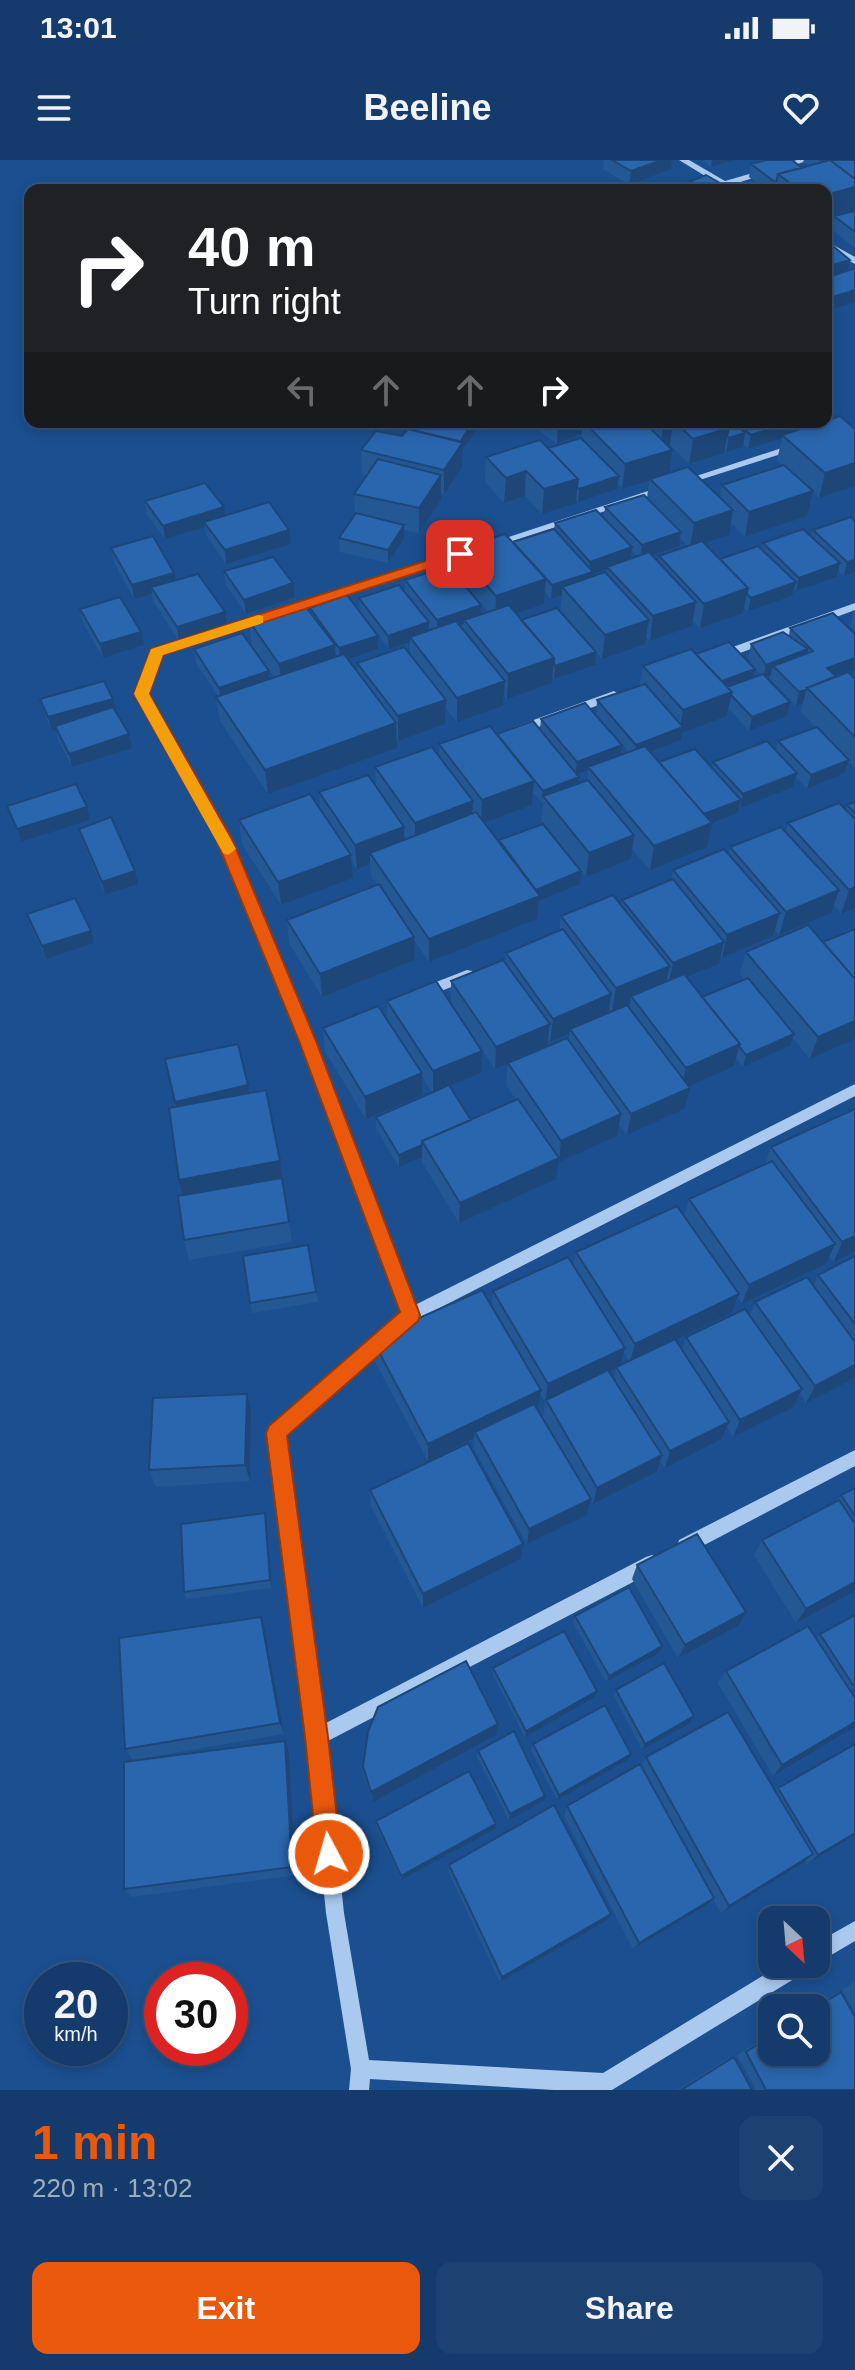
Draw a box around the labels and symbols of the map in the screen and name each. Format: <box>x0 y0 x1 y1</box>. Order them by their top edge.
pin <box>426 520 494 588</box>
position arrow <box>287 1812 371 1896</box>
north arrow <box>758 1906 830 1978</box>
speed limit sign: 30 <box>144 1962 248 2066</box>

